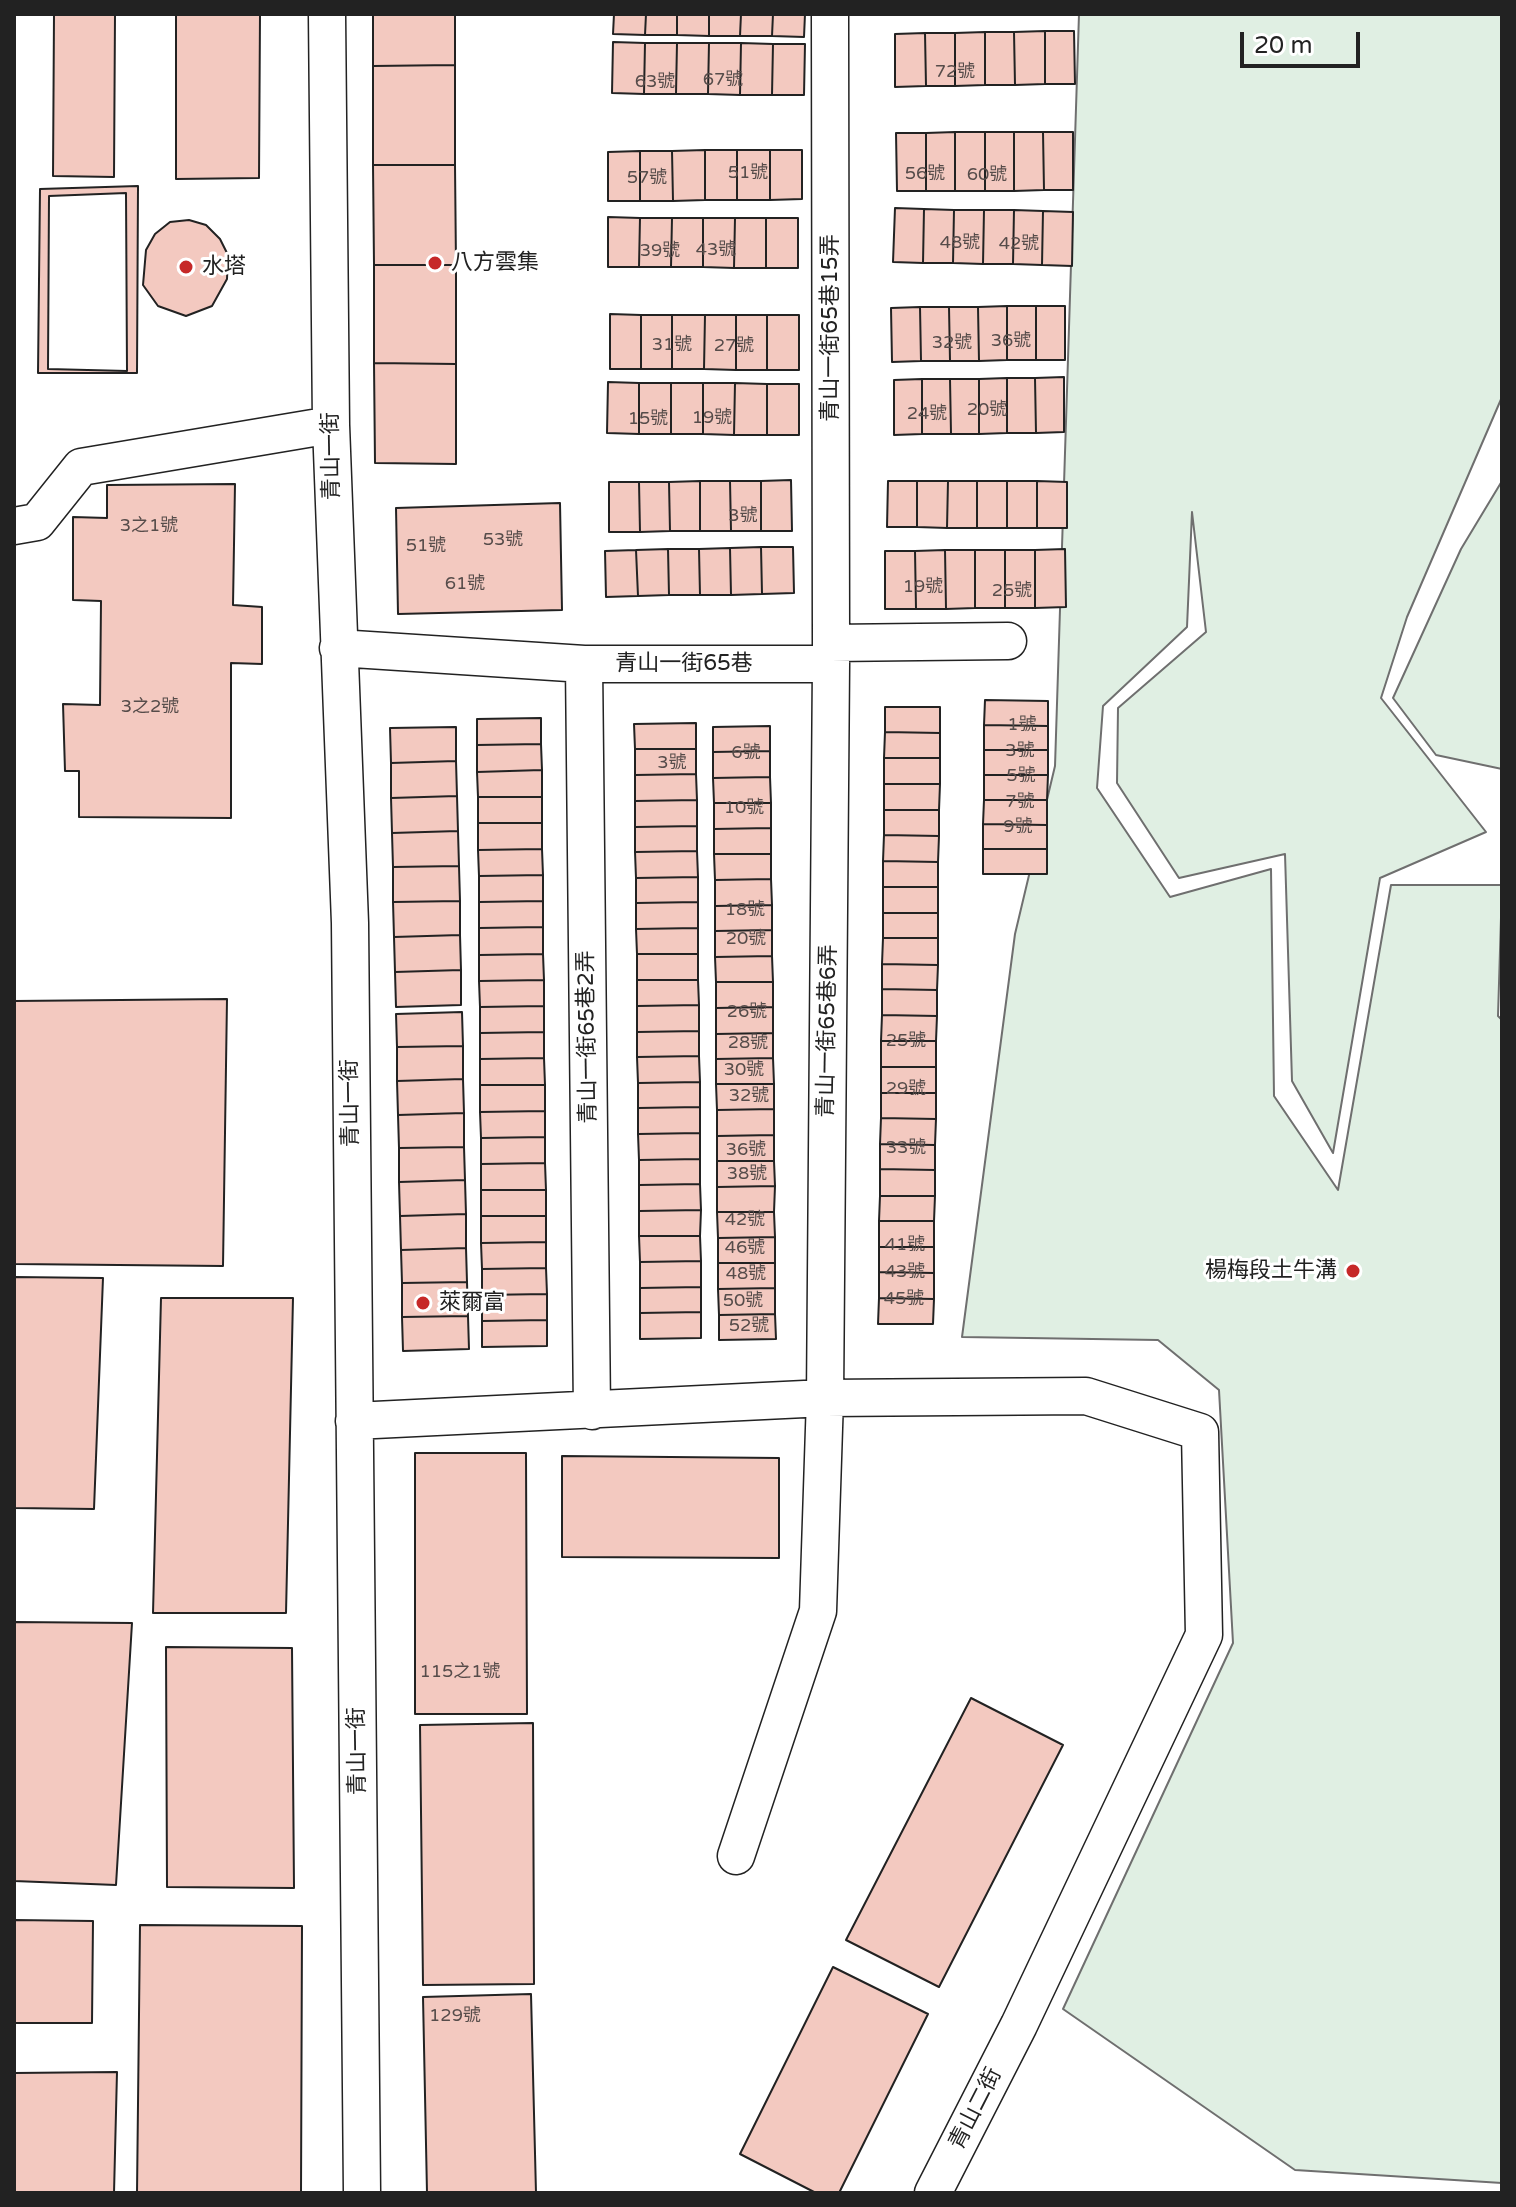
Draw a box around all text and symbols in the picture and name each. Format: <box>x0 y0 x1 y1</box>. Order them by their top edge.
scale bar <box>1244 16 1364 66</box>
text: 20 m <box>1254 31 1312 60</box>
house number: 72號 <box>935 61 975 83</box>
house number: 67號 <box>703 69 743 91</box>
house number: 63號 <box>635 71 675 93</box>
house number: 51號 <box>728 162 768 184</box>
house number: 56號 <box>905 163 945 185</box>
house number: 60號 <box>967 164 1007 186</box>
house number: 57號 <box>627 167 667 189</box>
house number: 48號 <box>940 232 980 254</box>
house number: 42號 <box>999 233 1039 255</box>
street label: 青山一街65巷15弄 <box>818 234 844 422</box>
house number: 43號 <box>696 239 736 261</box>
house number: 39號 <box>640 240 680 262</box>
place label: 八方雲集 <box>451 250 539 276</box>
place label: 水塔 <box>202 254 246 280</box>
marker: 八方雲集 <box>426 254 444 272</box>
marker: 水塔 <box>177 258 195 276</box>
house number: 36號 <box>991 330 1031 352</box>
house number: 32號 <box>932 332 972 354</box>
house number: 31號 <box>652 334 692 356</box>
house number: 27號 <box>714 335 754 357</box>
house number: 20號 <box>967 399 1007 421</box>
house number: 24號 <box>907 403 947 425</box>
house number: 19號 <box>692 407 732 429</box>
house number: 15號 <box>628 408 668 430</box>
street label: 青山一街 <box>318 412 346 500</box>
house number: 3號 <box>728 505 758 527</box>
house number: 3之1號 <box>120 515 178 537</box>
house number: 53號 <box>483 529 523 551</box>
house number: 51號 <box>406 535 446 557</box>
house number: 61號 <box>445 573 485 595</box>
house number: 19號 <box>903 576 943 598</box>
house number: 25號 <box>992 580 1032 602</box>
street label: 青山一街65巷 <box>615 651 753 677</box>
house number: 3之2號 <box>121 696 179 718</box>
house number: 1號 <box>1007 714 1037 736</box>
house number: 3號 <box>1005 740 1035 762</box>
house number: 6號 <box>731 742 761 764</box>
house number: 3號 <box>657 752 687 774</box>
house number: 5號 <box>1006 765 1036 787</box>
house number: 7號 <box>1005 791 1035 813</box>
house number: 10號 <box>724 797 764 819</box>
house number: 9號 <box>1003 816 1033 838</box>
house number: 18號 <box>725 899 765 921</box>
house number: 20號 <box>726 928 766 950</box>
street label: 青山一街65巷6弄 <box>813 944 843 1118</box>
street label: 青山一街65巷2弄 <box>573 950 603 1124</box>
house number: 26號 <box>727 1001 767 1023</box>
house number: 25號 <box>886 1030 926 1052</box>
house number: 28號 <box>728 1032 768 1054</box>
street label: 青山一街 <box>337 1059 365 1147</box>
house number: 30號 <box>724 1059 764 1081</box>
house number: 29號 <box>886 1078 926 1100</box>
house number: 32號 <box>729 1085 769 1107</box>
house number: 33號 <box>886 1137 926 1159</box>
house number: 36號 <box>726 1139 766 1161</box>
house number: 38號 <box>727 1163 767 1185</box>
house number: 42號 <box>725 1209 765 1231</box>
house number: 41號 <box>885 1234 925 1256</box>
house number: 46號 <box>725 1237 765 1259</box>
place label: 楊梅段土牛溝 <box>1205 1258 1337 1284</box>
house number: 43號 <box>885 1261 925 1283</box>
marker: 楊梅段土牛溝 <box>1344 1262 1362 1280</box>
house number: 48號 <box>726 1263 766 1285</box>
house number: 45號 <box>884 1288 924 1310</box>
place label: 萊爾富 <box>439 1290 505 1316</box>
house number: 50號 <box>723 1290 763 1312</box>
marker: 萊爾富 <box>414 1294 432 1312</box>
house number: 52號 <box>729 1315 769 1337</box>
house number: 115之1號 <box>419 1661 501 1683</box>
street label: 青山一街 <box>344 1707 372 1795</box>
house number: 129號 <box>429 2005 481 2027</box>
street label: 青山二街 <box>944 2064 1008 2154</box>

